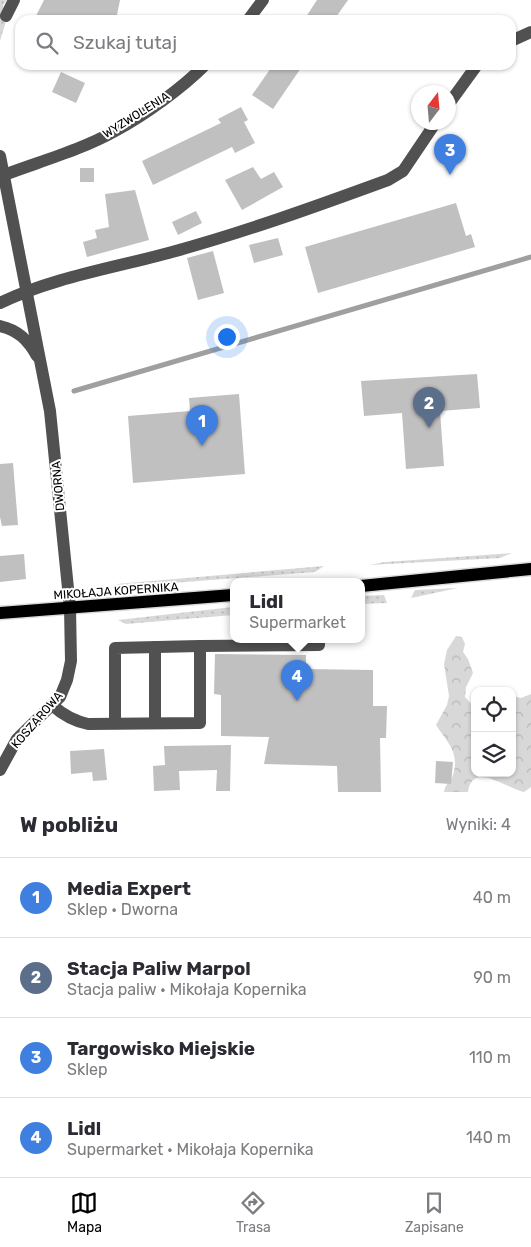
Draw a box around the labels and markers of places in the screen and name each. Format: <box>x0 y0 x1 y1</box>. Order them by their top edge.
pin: 3 <box>434 134 466 175</box>
pin: 2 <box>413 387 445 428</box>
pin: 1 <box>186 405 218 446</box>
pin: 4 <box>281 660 313 701</box>

